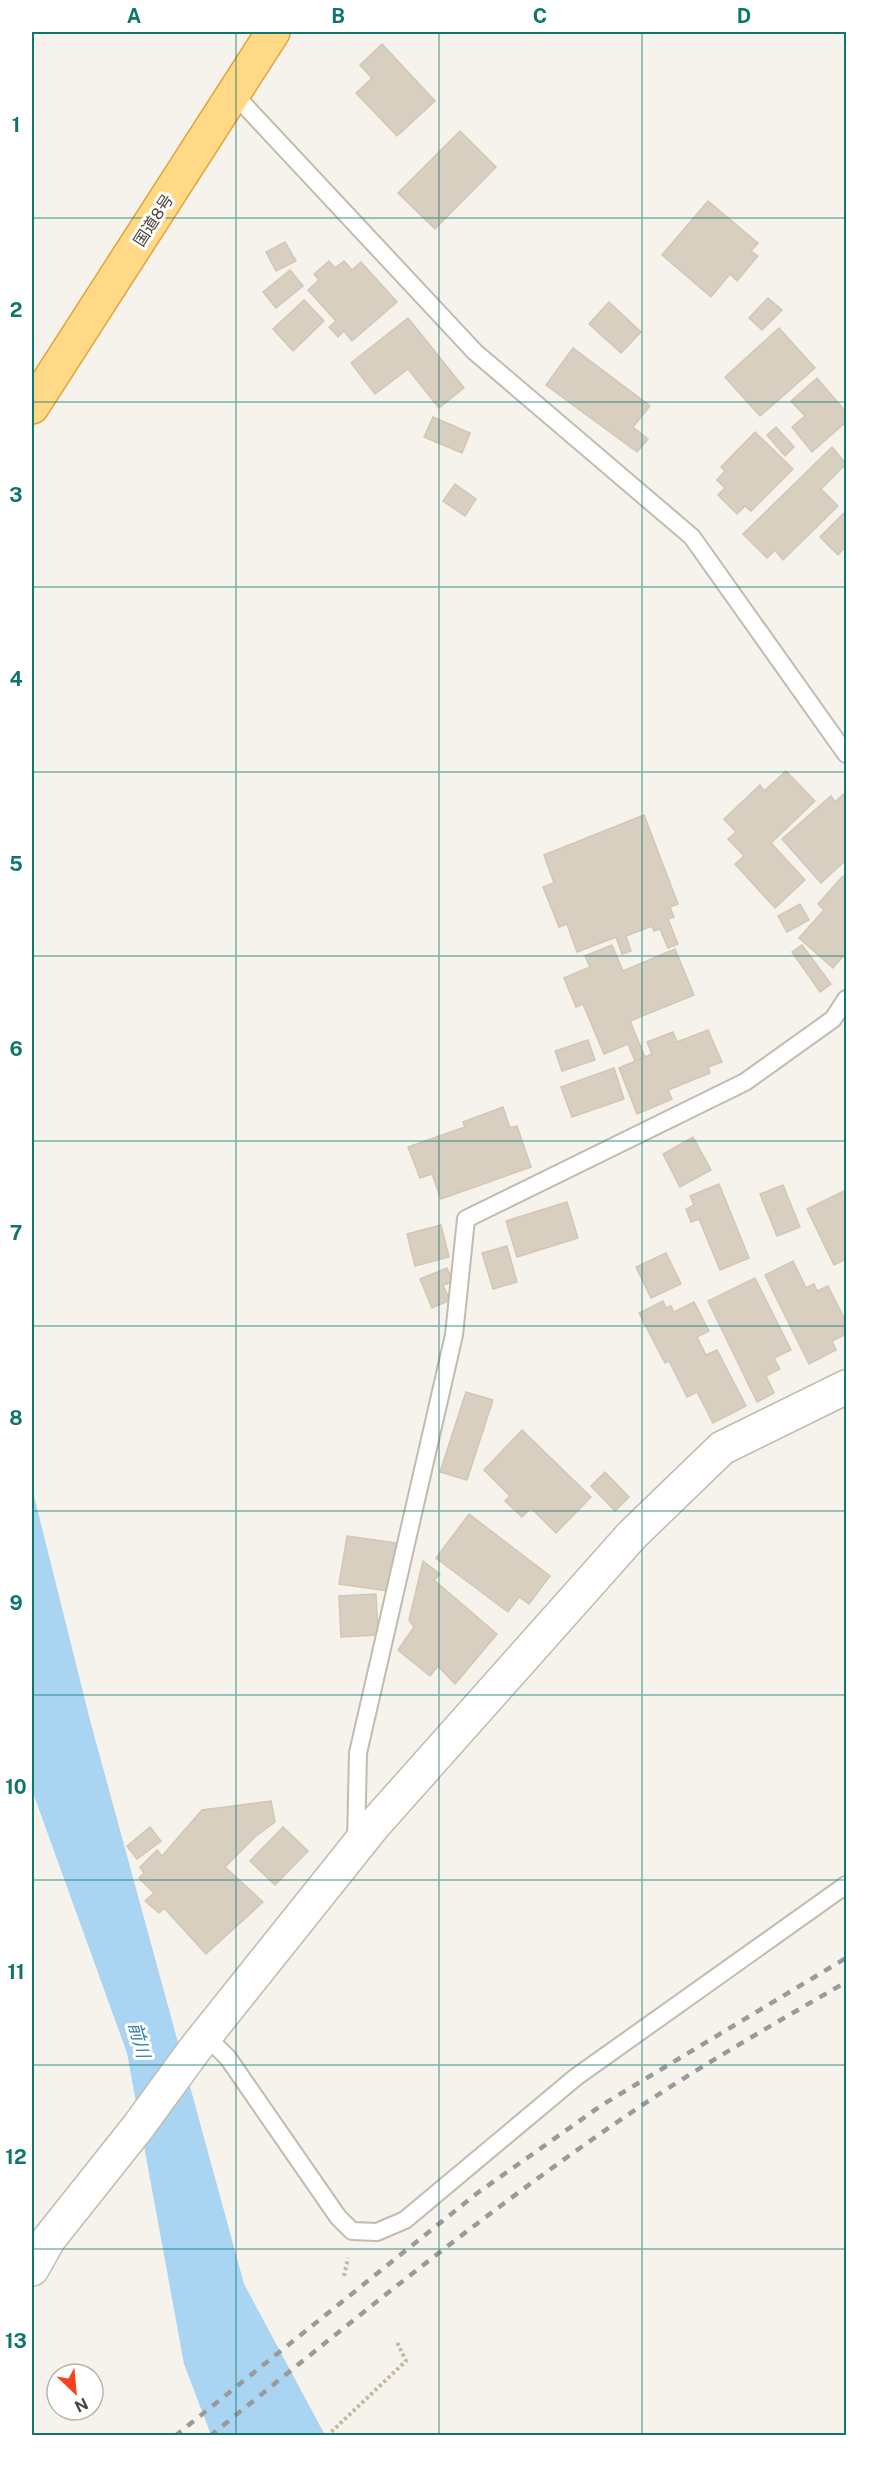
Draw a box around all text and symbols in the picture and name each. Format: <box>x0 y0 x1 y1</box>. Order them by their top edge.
text: A <box>127 4 141 28</box>
text: B <box>331 4 345 28</box>
text: C <box>533 4 547 28</box>
text: D <box>737 4 751 28</box>
text: 1 <box>12 113 20 137</box>
street label: 国道8号 <box>130 191 177 250</box>
text: 2 <box>10 298 22 322</box>
text: 3 <box>9 483 23 507</box>
text: 4 <box>9 667 23 691</box>
text: 5 <box>9 852 23 876</box>
text: 6 <box>9 1037 23 1061</box>
text: 7 <box>10 1221 22 1245</box>
text: 8 <box>9 1406 23 1430</box>
text: 9 <box>9 1591 23 1615</box>
text: 10 <box>5 1775 27 1799</box>
text: 11 <box>7 1960 25 1984</box>
water label: 前川 <box>125 2020 155 2062</box>
text: 12 <box>5 2145 27 2169</box>
text: 13 <box>5 2329 27 2353</box>
north arrow <box>45 2362 105 2422</box>
text: N <box>72 2394 91 2416</box>

